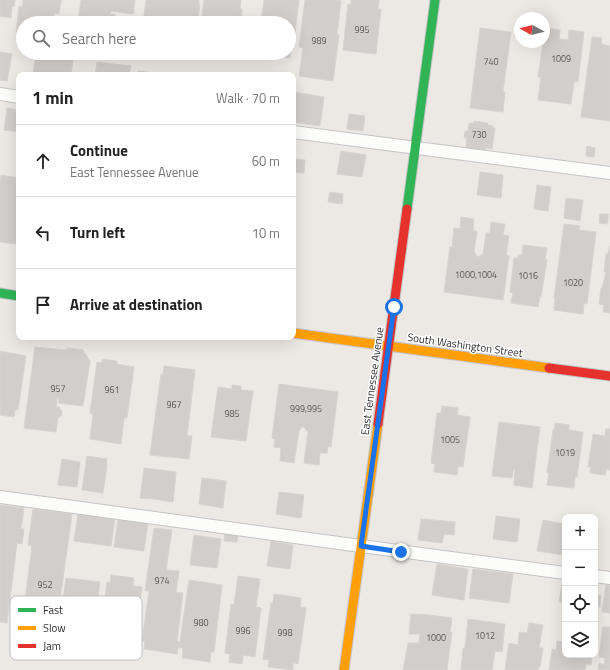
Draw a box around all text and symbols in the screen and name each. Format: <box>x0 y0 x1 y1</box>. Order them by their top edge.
north arrow <box>514 12 550 48</box>
search box <box>16 16 296 60</box>
house number: 995 <box>354 23 370 36</box>
icon: search <box>30 27 52 49</box>
text: Search here <box>62 27 136 50</box>
house number: 989 <box>311 34 327 47</box>
house number: 1009 <box>551 52 571 65</box>
house number: 740 <box>483 55 499 68</box>
text: 1 min <box>32 85 73 111</box>
text: Walk · 70 m <box>216 88 280 108</box>
house number: 730 <box>471 128 487 141</box>
text: Continue <box>70 139 128 162</box>
icon: ahead <box>32 150 54 172</box>
text: 60 m <box>252 151 280 171</box>
text: East Tennessee Avenue <box>70 162 199 182</box>
text: Turn left <box>70 221 125 244</box>
icon: left <box>32 222 54 244</box>
text: 10 m <box>252 223 280 243</box>
house number: 1000,1004 <box>455 268 497 281</box>
house number: 1016 <box>518 269 538 282</box>
house number: 1020 <box>563 276 583 289</box>
text: Arrive at destination <box>70 293 203 316</box>
icon: arrive <box>32 294 54 316</box>
route start <box>385 298 403 316</box>
street label: East Tennessee Avenue <box>357 326 388 436</box>
street label: South Washington Street <box>406 329 524 361</box>
house number: 957 <box>50 382 66 395</box>
house number: 961 <box>104 383 120 396</box>
house number: 967 <box>166 398 182 411</box>
house number: 999,995 <box>290 402 322 415</box>
house number: 985 <box>224 407 240 420</box>
house number: 1005 <box>440 433 460 446</box>
house number: 1019 <box>555 446 575 459</box>
map controls <box>562 514 598 658</box>
button: + <box>562 514 598 550</box>
route end <box>392 543 410 561</box>
button: − <box>562 550 598 586</box>
house number: 974 <box>154 574 170 587</box>
house number: 952 <box>37 578 53 591</box>
button: locate <box>562 586 598 622</box>
legend <box>10 596 142 660</box>
text: Fast <box>43 602 63 618</box>
house number: 980 <box>193 616 209 629</box>
text: Slow <box>43 620 66 636</box>
button: layers <box>562 622 598 658</box>
house number: 996 <box>235 624 251 637</box>
house number: 998 <box>277 626 293 639</box>
house number: 1012 <box>475 629 495 642</box>
house number: 1000 <box>426 631 446 644</box>
text: Jam <box>43 638 61 654</box>

